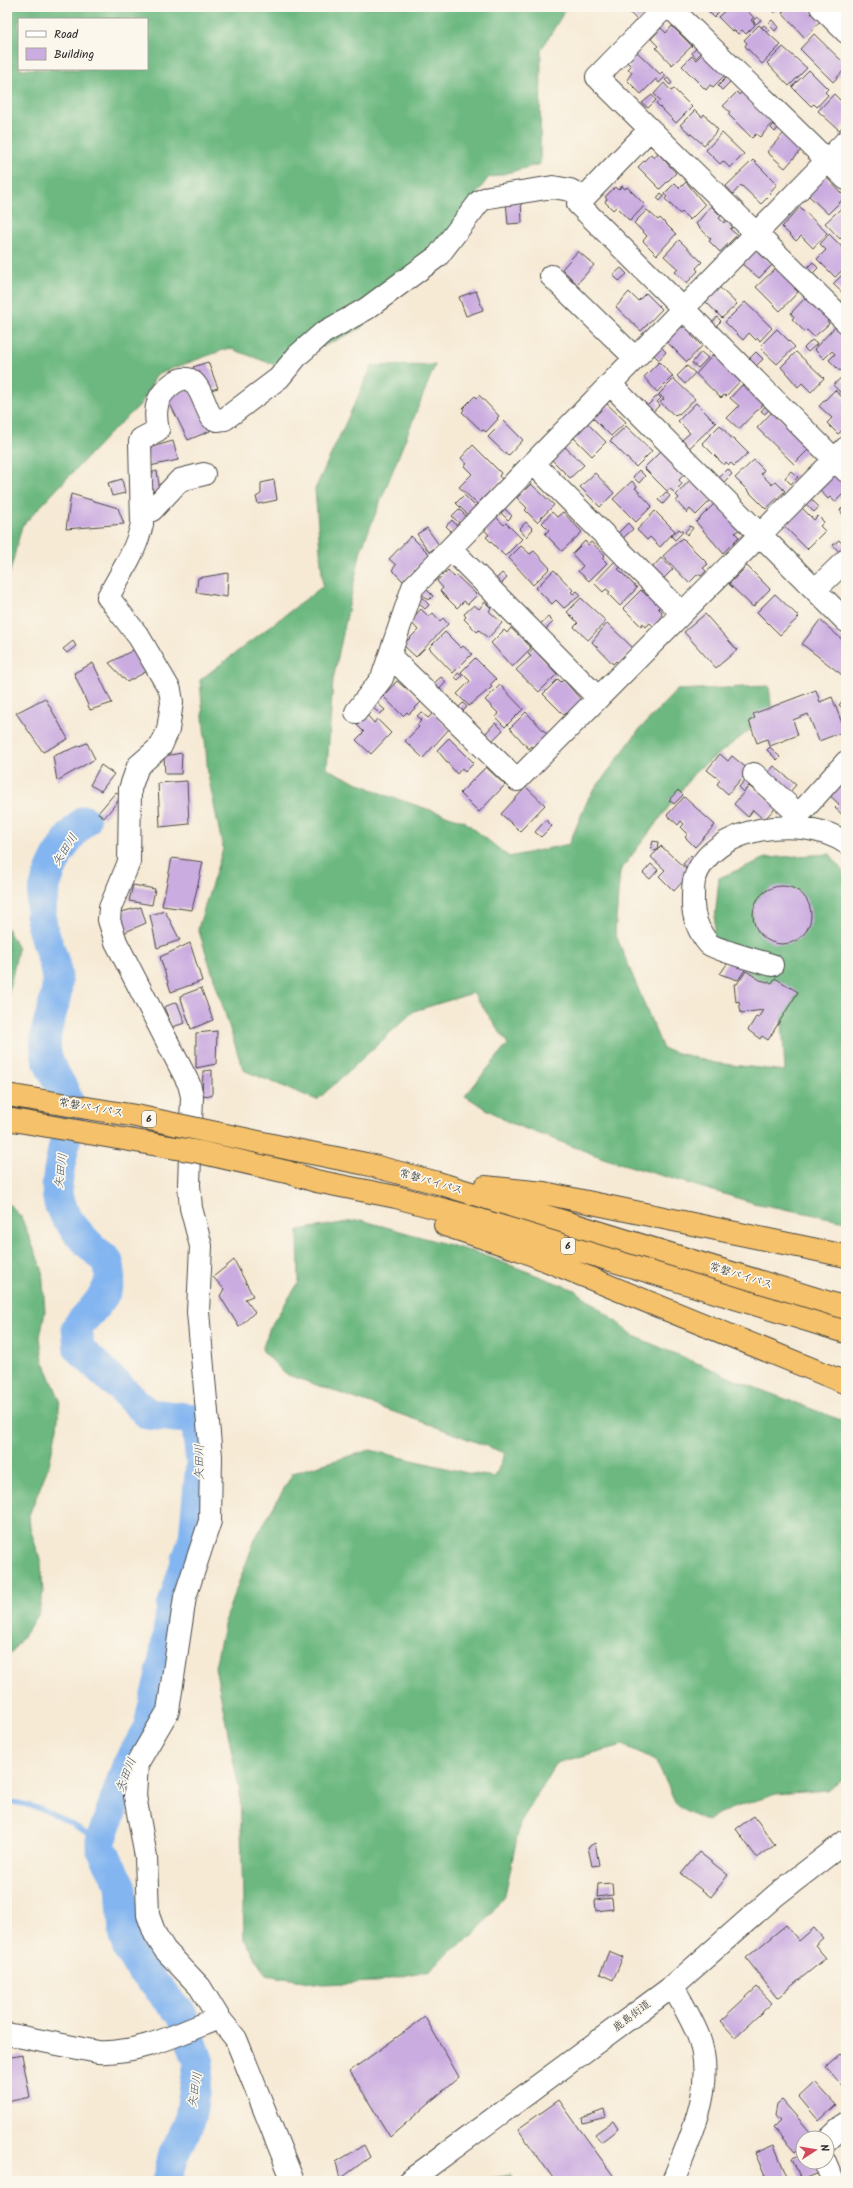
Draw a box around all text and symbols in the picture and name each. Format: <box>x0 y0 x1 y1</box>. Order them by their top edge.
legend <box>18 18 148 70</box>
text: Road <box>54 25 79 44</box>
text: Building <box>54 45 94 64</box>
water label: 矢田川 <box>47 830 83 870</box>
street label: 常磐バイパス <box>57 1093 125 1123</box>
road number: 6 <box>142 1111 156 1127</box>
water label: 矢田川 <box>49 1152 73 1190</box>
street label: 常磐バイパス <box>397 1164 465 1200</box>
road number: 6 <box>561 1238 575 1254</box>
street label: 常磐バイパス <box>707 1258 775 1294</box>
water label: 矢田川 <box>190 1444 209 1480</box>
water label: 矢田川 <box>110 1755 142 1795</box>
street label: 鹿島街道 <box>609 1996 655 2036</box>
water label: 矢田川 <box>183 2071 207 2109</box>
north arrow <box>795 2130 835 2170</box>
text: N <box>814 2143 833 2153</box>

